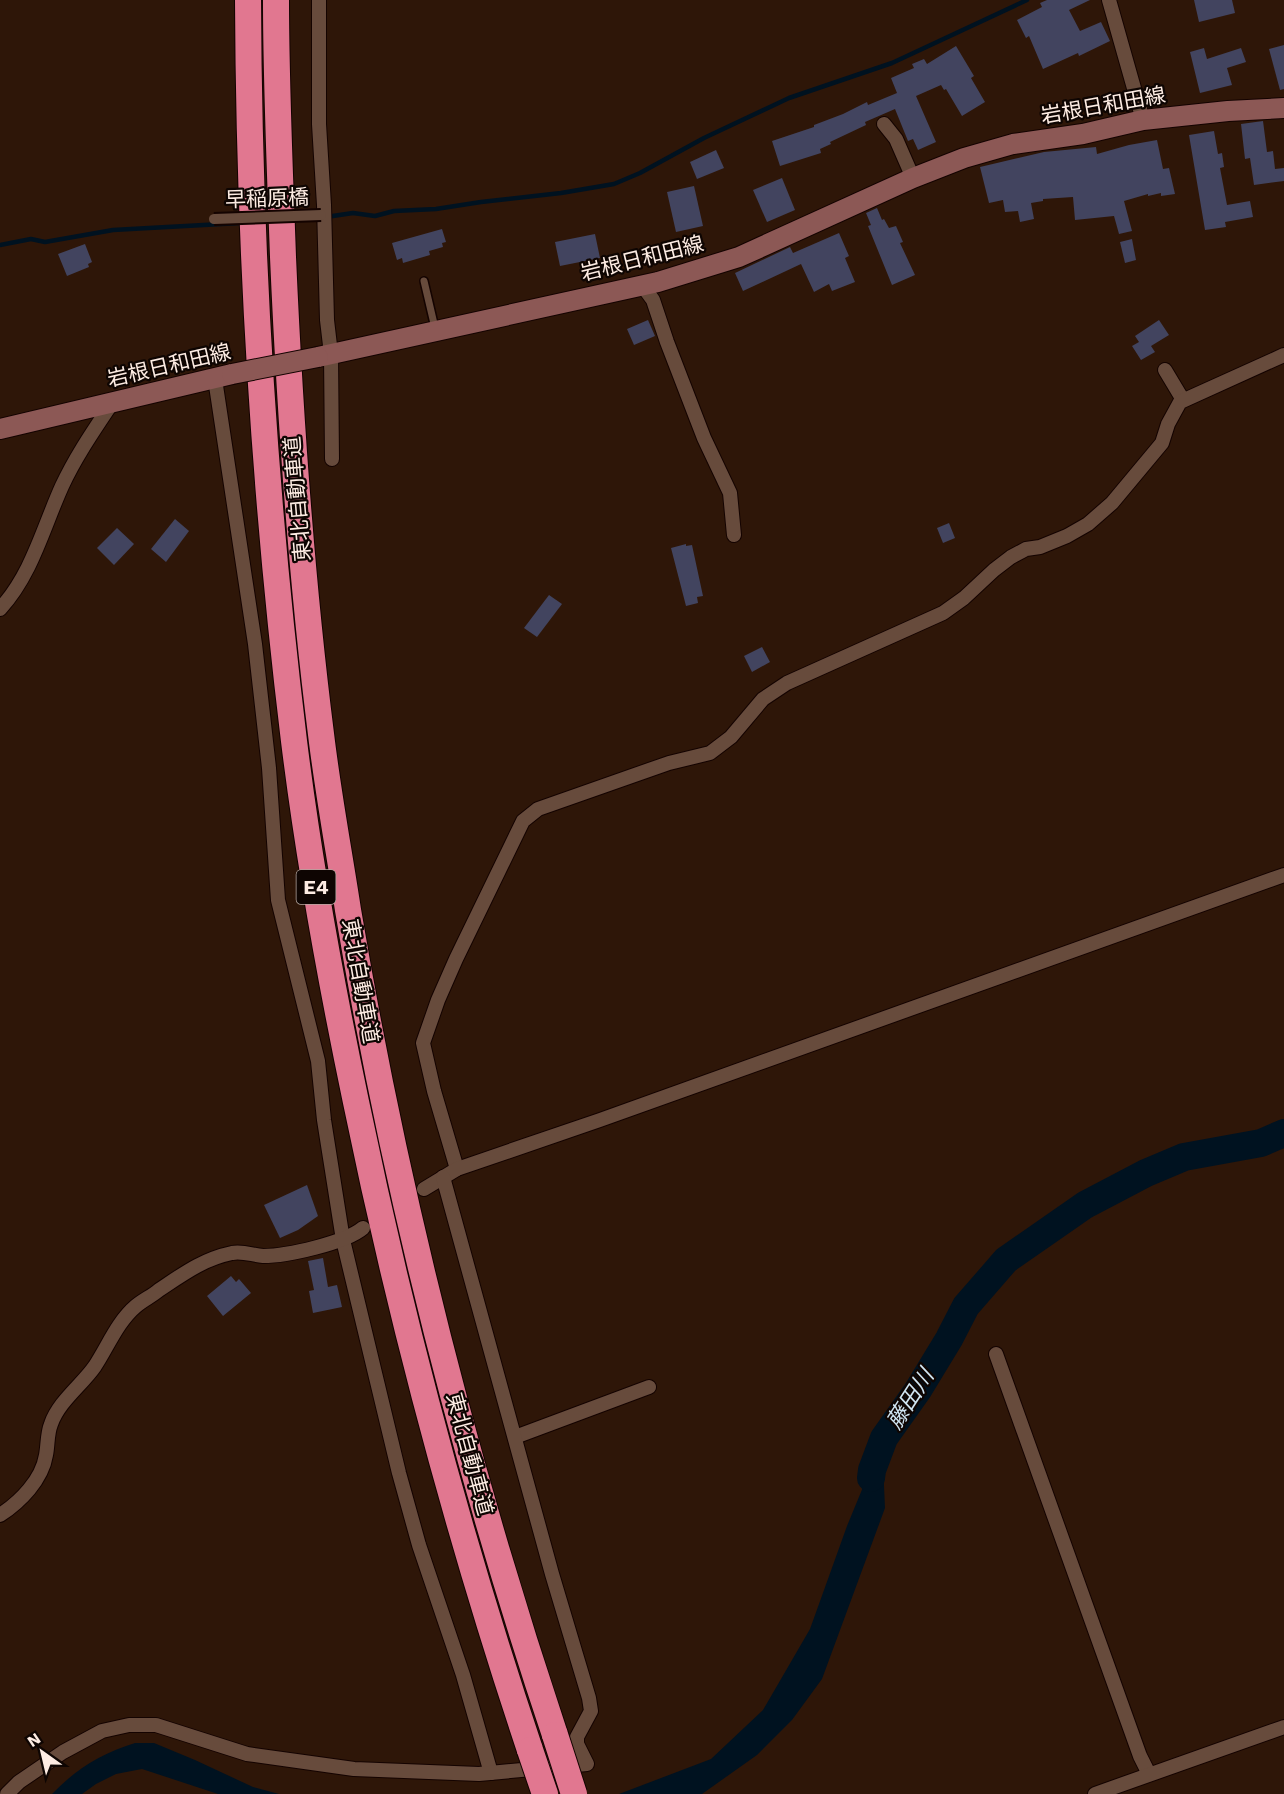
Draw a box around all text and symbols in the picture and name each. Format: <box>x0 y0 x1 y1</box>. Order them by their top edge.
street label: 岩根日和田線 <box>1039 82 1167 128</box>
street label: 早稲原橋 <box>225 184 309 212</box>
street label: 岩根日和田線 <box>578 231 706 285</box>
street label: 岩根日和田線 <box>105 339 233 391</box>
street label: 東北自動車道 <box>279 435 315 563</box>
road number: E4 <box>296 870 336 904</box>
street label: 東北自動車道 <box>338 917 384 1045</box>
water label: 藤田川 <box>882 1363 940 1433</box>
street label: 東北自動車道 <box>442 1390 498 1518</box>
north arrow <box>12 1722 72 1782</box>
text: N <box>24 1729 44 1751</box>

